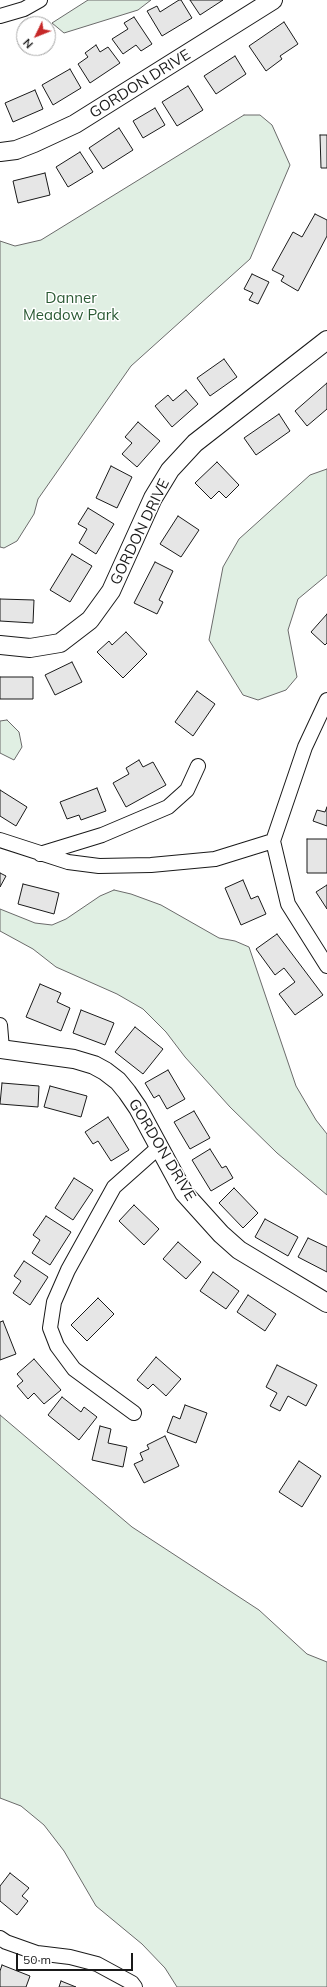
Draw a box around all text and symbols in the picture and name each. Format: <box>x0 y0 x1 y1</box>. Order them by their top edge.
north arrow <box>16 16 56 56</box>
text: N <box>20 36 36 51</box>
street label: GORDON DRIVE <box>86 46 194 122</box>
park label: Danner Meadow Park <box>23 289 119 324</box>
street label: GORDON DRIVE <box>107 476 173 588</box>
street label: GORDON DRIVE <box>125 1096 199 1204</box>
scale bar <box>18 1945 135 1971</box>
text: 50 m <box>23 1952 51 1967</box>

